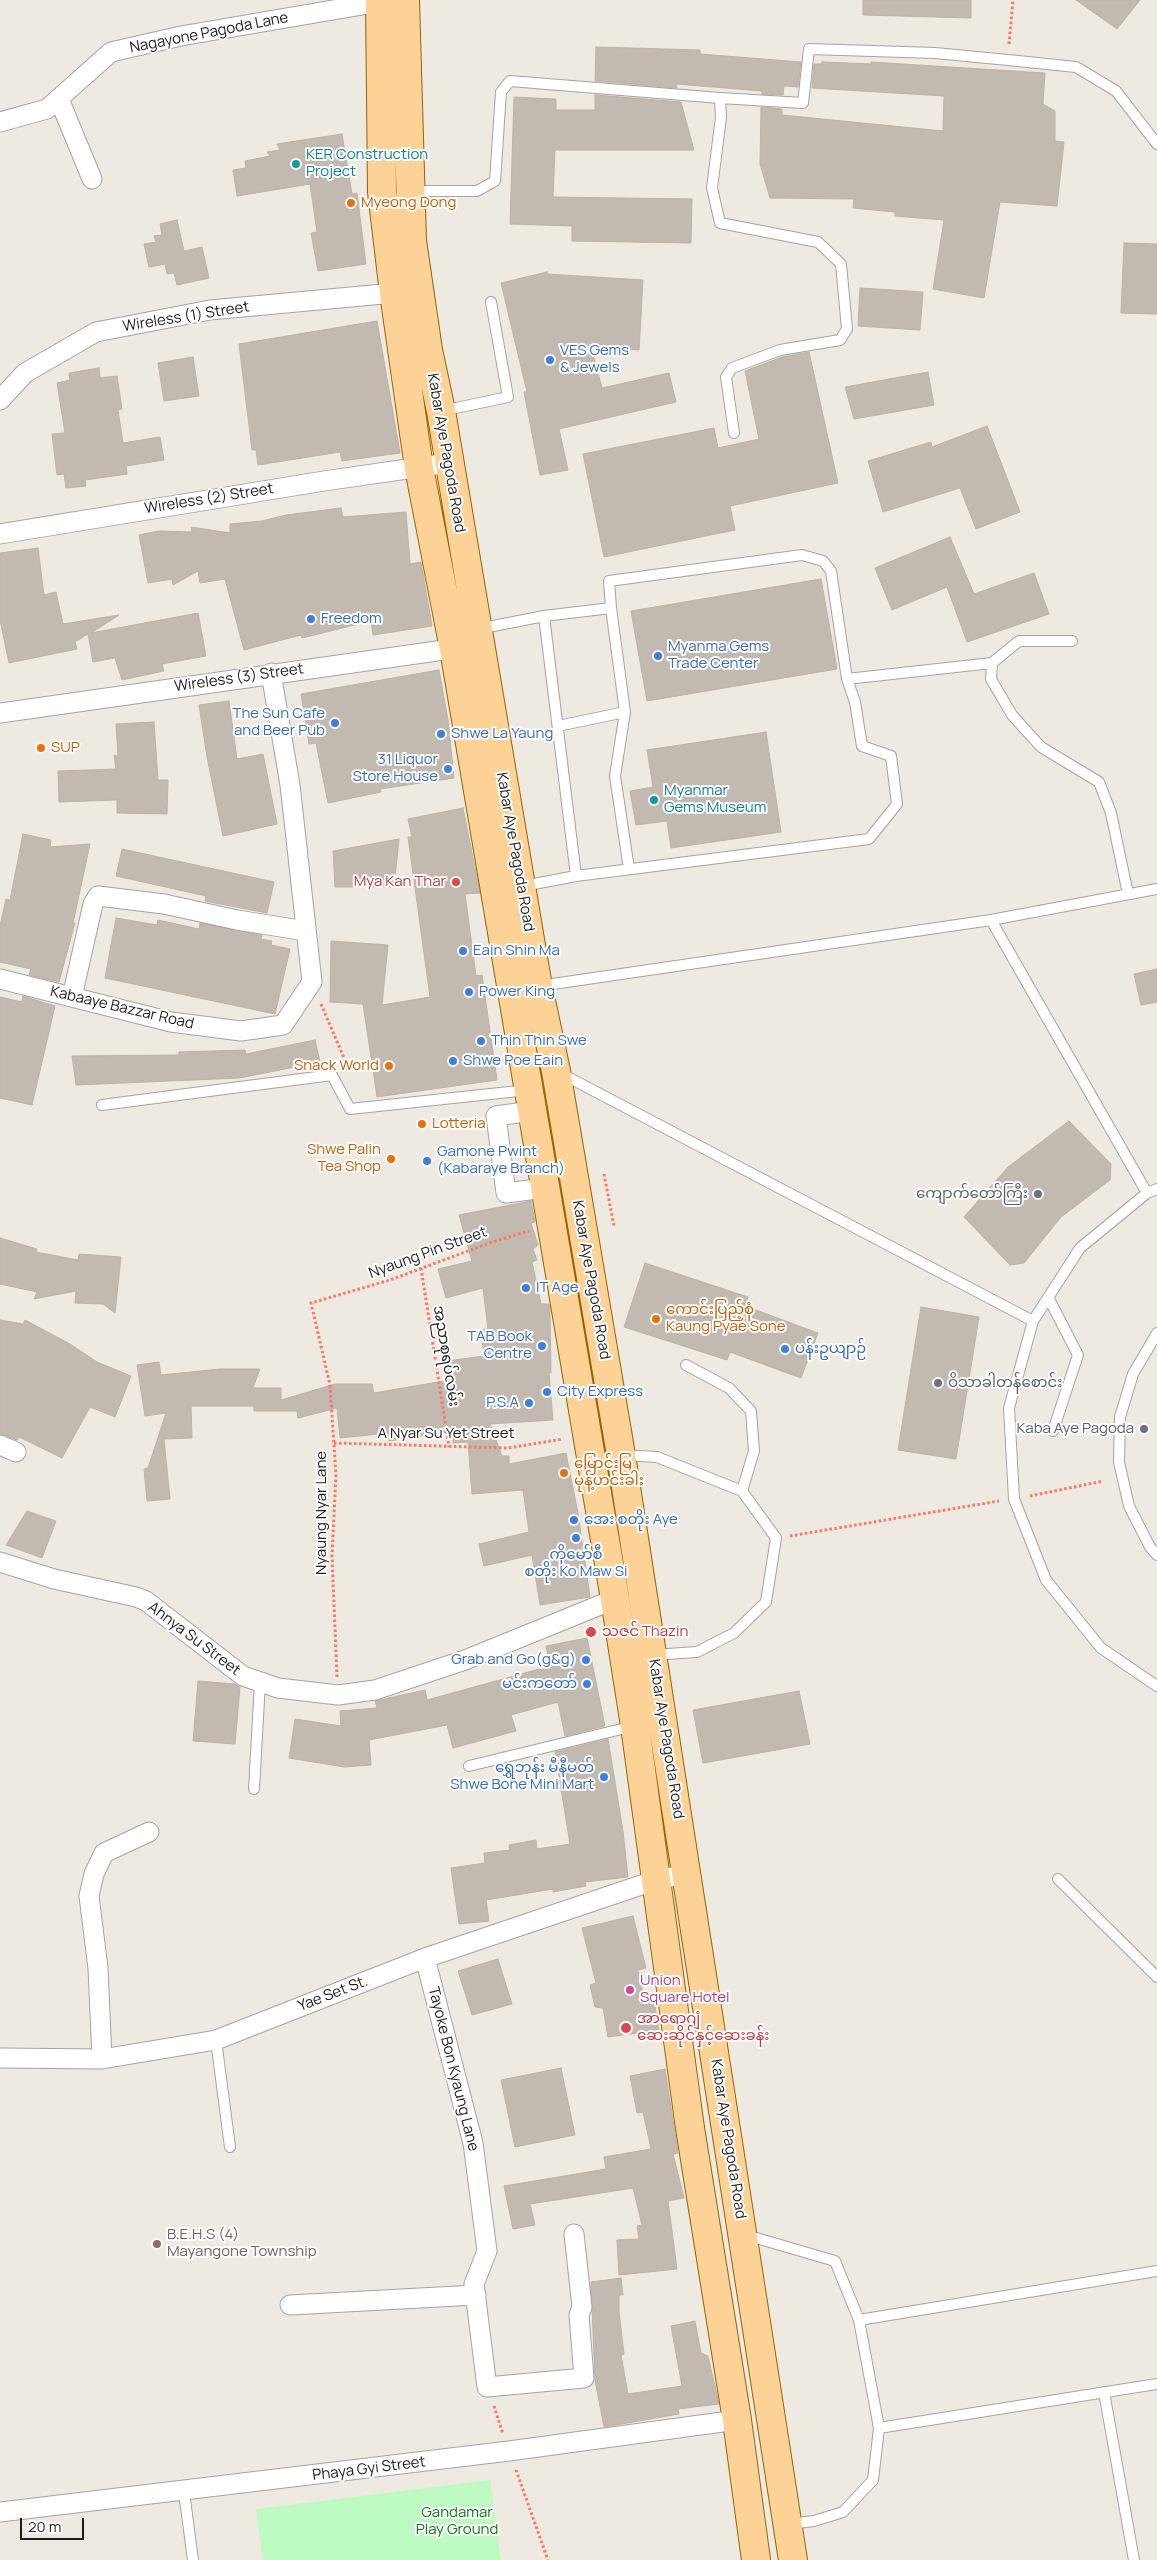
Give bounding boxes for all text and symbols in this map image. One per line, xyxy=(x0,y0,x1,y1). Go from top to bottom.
street label: Nagayone Pagoda Lane xyxy=(128,9,290,57)
place label: KER Construction Project xyxy=(306,146,428,181)
marker: KER Construction Project xyxy=(290,158,302,170)
place label: Myeong Dong xyxy=(361,194,456,212)
marker: Myeong Dong xyxy=(345,197,357,209)
street label: Wireless (1) Street xyxy=(121,298,251,336)
place label: VES Gems & Jewels xyxy=(560,342,629,377)
marker: VES Gems & Jewels xyxy=(544,354,556,366)
street label: Kabar Aye Pagoda Road xyxy=(423,372,469,534)
street label: Wireless (2) Street xyxy=(143,480,275,518)
place label: Freedom xyxy=(321,610,382,628)
marker: Freedom xyxy=(305,613,317,625)
place label: Myanma Gems Trade Center xyxy=(668,638,769,673)
marker: Myanma Gems Trade Center xyxy=(652,650,664,662)
street label: Wireless (3) Street xyxy=(173,660,305,696)
place label: The Sun Cafe and Beer Pub xyxy=(232,705,325,740)
marker: The Sun Cafe and Beer Pub xyxy=(329,717,341,729)
place label: Shwe La Yaung xyxy=(451,725,553,743)
marker: Shwe La Yaung xyxy=(435,728,447,740)
place label: SUP xyxy=(51,739,80,757)
marker: SUP xyxy=(35,742,47,754)
place label: 31 Liquor Store House xyxy=(352,751,438,786)
marker: 31 Liquor Store House xyxy=(442,763,454,775)
street label: Kabar Aye Pagoda Road xyxy=(492,771,538,933)
place label: Myanmar Gems Museum xyxy=(664,782,767,817)
marker: Myanmar Gems Museum xyxy=(648,794,660,806)
place label: Mya Kan Thar xyxy=(354,873,446,891)
marker: Mya Kan Thar xyxy=(450,876,462,888)
place label: Eain Shin Ma xyxy=(473,942,560,960)
marker: Eain Shin Ma xyxy=(457,945,469,957)
street label: Kabaaye Bazzar Road xyxy=(48,983,196,1033)
place label: Power King xyxy=(479,983,555,1001)
marker: Power King xyxy=(463,986,475,998)
place label: Thin Thin Swe xyxy=(491,1032,587,1050)
marker: Thin Thin Swe xyxy=(475,1035,487,1047)
place label: Shwe Poe Eain xyxy=(463,1052,563,1070)
marker: Shwe Poe Eain xyxy=(447,1055,459,1067)
place label: Snack World xyxy=(294,1057,379,1075)
marker: Snack World xyxy=(383,1060,395,1072)
place label: Lotteria xyxy=(432,1115,486,1133)
marker: Lotteria xyxy=(416,1118,428,1130)
place label: Shwe Palin Tea Shop xyxy=(307,1141,381,1176)
place label: Gamone Pwint (Kabaraye Branch) xyxy=(437,1143,565,1178)
marker: Shwe Palin Tea Shop xyxy=(385,1153,397,1165)
marker: Gamone Pwint (Kabaraye Branch) xyxy=(421,1155,433,1167)
place label: ကျောက်တော်ကြီး xyxy=(916,1185,1028,1203)
marker: ကျောက်တော်ကြီး xyxy=(1032,1188,1044,1200)
street label: Kabar Aye Pagoda Road xyxy=(568,1199,614,1361)
street label: Nyaung Pin Street xyxy=(366,1223,490,1283)
place label: IT Age xyxy=(536,1279,579,1297)
marker: IT Age xyxy=(520,1282,532,1294)
place label: ကောင်းပြည့်စုံ Kaung Pyae Sone xyxy=(666,1301,785,1336)
street label: အညာစုရပ်လမ်း xyxy=(429,1304,463,1408)
marker: ကောင်းပြည့်စုံ Kaung Pyae Sone xyxy=(650,1313,662,1325)
place label: TAB Book Centre xyxy=(467,1328,532,1363)
marker: TAB Book Centre xyxy=(536,1340,548,1352)
place label: ပန်းဥယျာဉ် xyxy=(795,1340,866,1358)
marker: ပန်းဥယျာဉ် xyxy=(779,1343,791,1355)
place label: ဝိသာခါတန်စောင်း xyxy=(948,1374,1063,1392)
marker: ဝိသာခါတန်စောင်း xyxy=(932,1377,944,1389)
place label: City Express xyxy=(557,1383,643,1401)
marker: City Express xyxy=(541,1386,553,1398)
place label: P.S.A xyxy=(486,1394,519,1412)
marker: P.S.A xyxy=(523,1397,535,1409)
place label: Kaba Aye Pagoda xyxy=(1016,1420,1134,1438)
marker: Kaba Aye Pagoda xyxy=(1138,1423,1150,1435)
street label: A Nyar Su Yet Street xyxy=(377,1425,515,1443)
street label: Nyaung Nyar Lane xyxy=(313,1451,331,1575)
place label: မြောင်းမြ မုန့်ဟင်းခါး xyxy=(574,1455,644,1490)
marker: မြောင်းမြ မုန့်ဟင်းခါး xyxy=(558,1467,570,1479)
place label: အေး စတိုး Aye xyxy=(584,1511,678,1529)
marker: အေး စတိုး Aye xyxy=(568,1514,580,1526)
marker: ကိုမော်စီ စတိုး Ko Maw Si xyxy=(570,1532,582,1544)
place label: ကိုမော်စီ စတိုး Ko Maw Si xyxy=(524,1546,628,1581)
street label: Ahnya Su Street xyxy=(144,1598,244,1680)
place label: သဇင် Thazin xyxy=(602,1623,688,1641)
marker: သဇင် Thazin xyxy=(584,1625,598,1639)
place label: Grab and Go(g&g) xyxy=(451,1651,576,1669)
marker: Grab and Go(g&g) xyxy=(580,1654,592,1666)
street label: Kabar Aye Pagoda Road xyxy=(644,1658,688,1820)
place label: မင်းကတော် xyxy=(502,1675,577,1693)
marker: မင်းကတော် xyxy=(581,1678,593,1690)
place label: ရွှေဘုန်း မီနီမတ် Shwe Bone Mini Mart xyxy=(450,1759,594,1794)
marker: ရွှေဘုန်း မီနီမတ် Shwe Bone Mini Mart xyxy=(598,1771,610,1783)
street label: Yae Set St. xyxy=(296,1972,370,2016)
place label: Union Square Hotel xyxy=(640,1972,730,2007)
marker: Union Square Hotel xyxy=(624,1984,636,1996)
street label: Tayoke Bon Kyaung Lane xyxy=(424,1985,482,2153)
place label: အာရောဂျံ ဆေးဆိုင်နှင့်ဆေးခန်း xyxy=(637,2010,769,2045)
marker: အာရောဂျံ ဆေးဆိုင်နှင့်ဆေးခန်း xyxy=(619,2021,633,2035)
street label: Kabar Aye Pagoda Road xyxy=(706,2058,750,2220)
place label: B.E.H.S (4) Mayangone Township xyxy=(167,2226,317,2261)
marker: B.E.H.S (4) Mayangone Township xyxy=(151,2238,163,2250)
street label: Phaya Gyi Street xyxy=(311,2453,427,2485)
park label: Gandamar Play Ground xyxy=(416,2504,498,2539)
scale bar xyxy=(22,2508,86,2540)
text: 20 m xyxy=(28,2516,61,2537)

